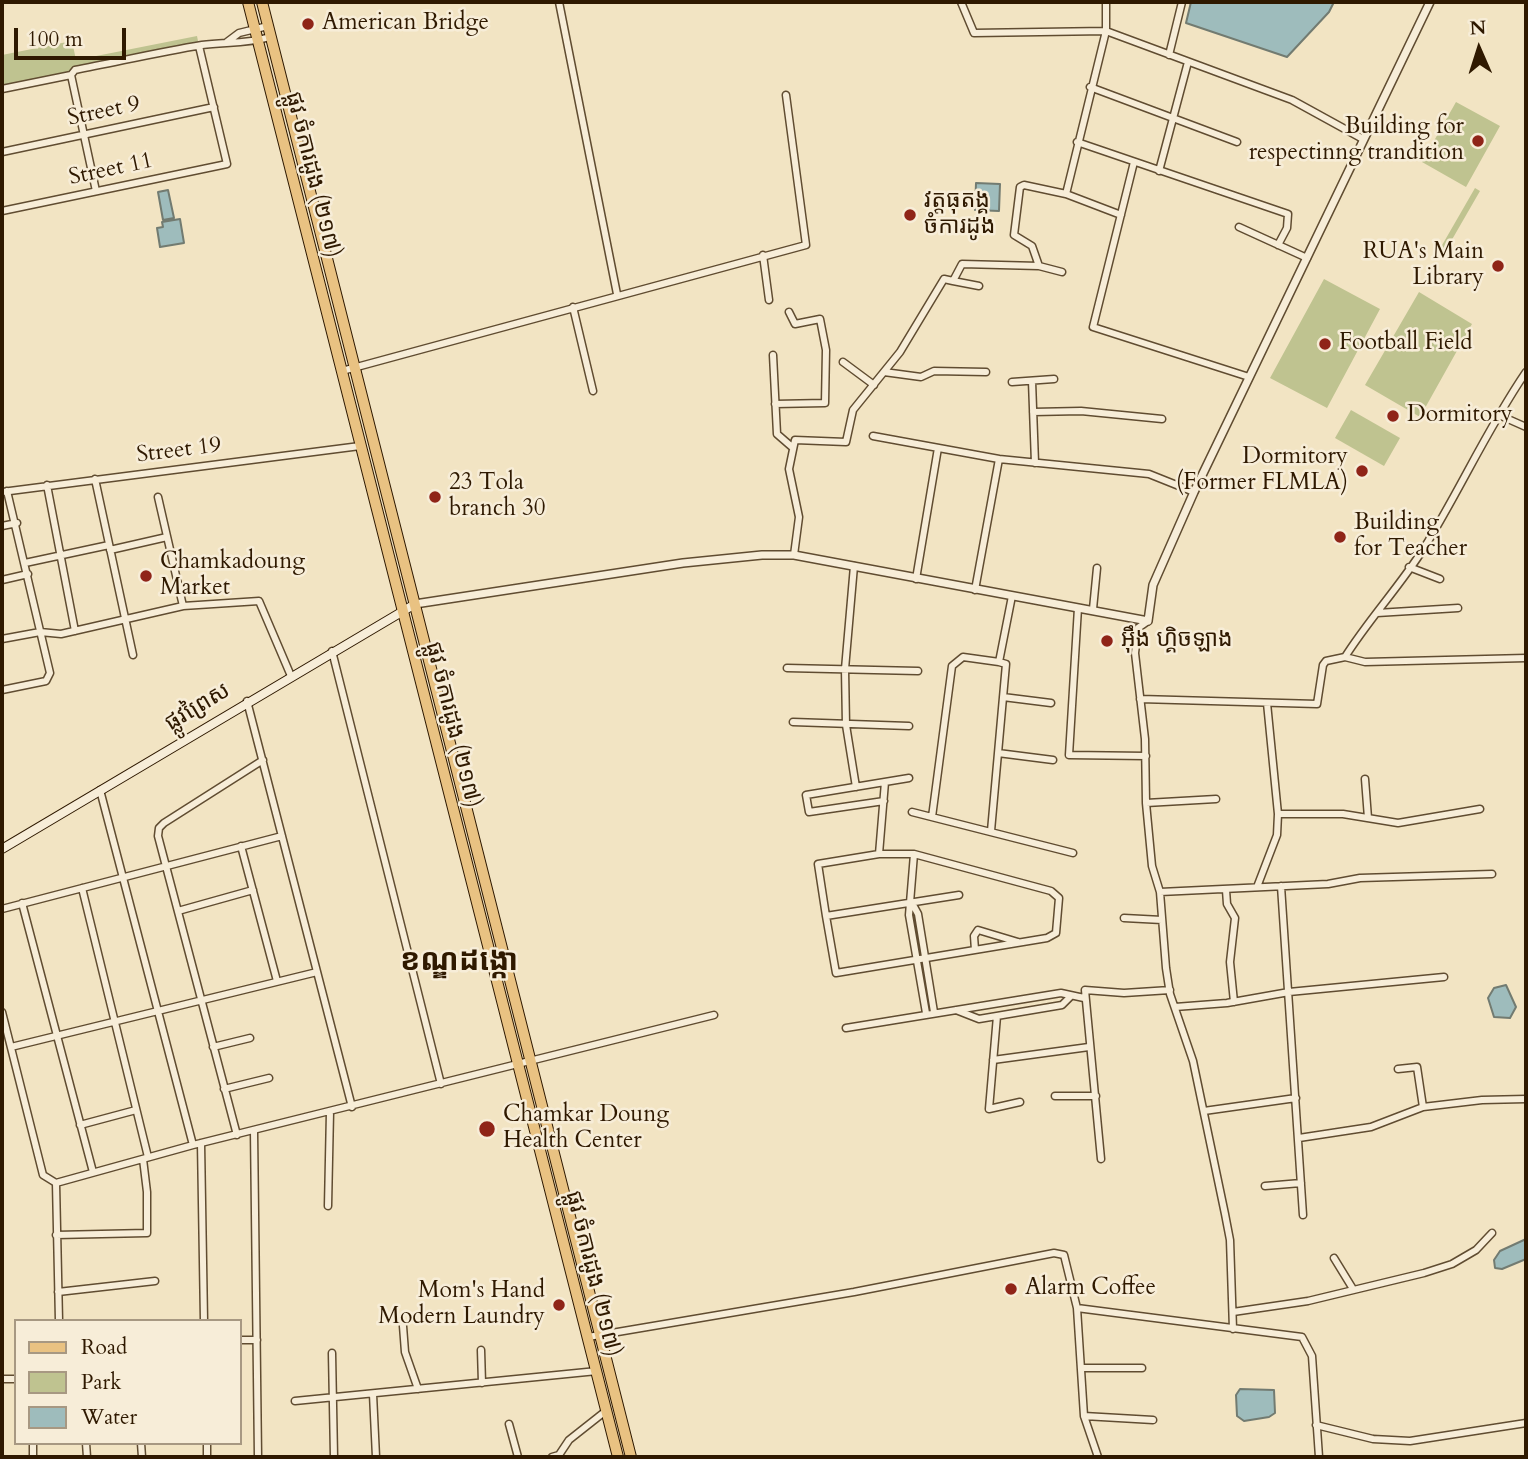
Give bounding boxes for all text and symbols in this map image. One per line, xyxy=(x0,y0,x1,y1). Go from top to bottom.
place label: American Bridge xyxy=(322,10,489,38)
scale bar xyxy=(18,14,130,58)
north arrow xyxy=(1444,14,1514,84)
text: N xyxy=(1469,15,1487,41)
marker: American Bridge xyxy=(300,16,316,32)
text: 100 m xyxy=(27,25,83,54)
street label: ផ្លូវ ចំការដូង (២១៧) xyxy=(278,89,346,261)
street label: Street 9 xyxy=(65,91,143,133)
place label: Building for respectinng trandition xyxy=(1249,114,1464,168)
marker: Building for respectinng trandition xyxy=(1470,133,1486,149)
street label: Street 11 xyxy=(67,148,155,192)
place label: វត្តធុតង្គ ចំការដូង xyxy=(924,188,995,242)
marker: វត្តធុតង្គ ចំការដូង xyxy=(902,207,918,223)
place label: RUA's Main Library xyxy=(1363,239,1484,293)
marker: RUA's Main Library xyxy=(1490,258,1506,274)
place label: Football Field xyxy=(1339,330,1473,358)
marker: Football Field xyxy=(1317,336,1333,352)
place label: Dormitory xyxy=(1407,402,1513,430)
marker: Dormitory xyxy=(1385,408,1401,424)
street label: Street 19 xyxy=(135,432,223,470)
place label: Dormitory (Former FLMLA) xyxy=(1176,444,1348,498)
marker: Dormitory (Former FLMLA) xyxy=(1354,463,1370,479)
place label: 23 Tola branch 30 xyxy=(449,470,546,524)
marker: 23 Tola branch 30 xyxy=(427,489,443,505)
place label: Building for Teacher xyxy=(1354,510,1467,564)
marker: Building for Teacher xyxy=(1332,529,1348,545)
place label: Chamkadoung Market xyxy=(160,549,305,603)
marker: Chamkadoung Market xyxy=(138,568,154,584)
place label: អ៊ឹង ហ្គិចឡាង xyxy=(1121,627,1233,655)
marker: អ៊ឹង ហ្គិចឡាង xyxy=(1099,633,1115,649)
street label: ផ្លូវ ចំការដូង (២១៧) xyxy=(418,639,486,811)
street label: ផ្លូវព្រៃស xyxy=(160,678,236,738)
district label: ខណ្ឌដង្កោ xyxy=(400,945,518,981)
place label: Chamkar Doung Health Center xyxy=(503,1102,669,1156)
marker: Chamkar Doung Health Center xyxy=(477,1119,497,1139)
street label: ផ្លូវ ចំការដូង (២១៧) xyxy=(558,1188,626,1360)
place label: Alarm Coffee xyxy=(1025,1275,1156,1303)
place label: Mom's Hand Modern Laundry xyxy=(378,1278,545,1332)
marker: Alarm Coffee xyxy=(1003,1281,1019,1297)
marker: Mom's Hand Modern Laundry xyxy=(551,1297,567,1313)
legend xyxy=(14,1319,242,1445)
text: Road xyxy=(81,1333,127,1362)
text: Park xyxy=(81,1368,121,1397)
text: Water xyxy=(81,1403,137,1432)

